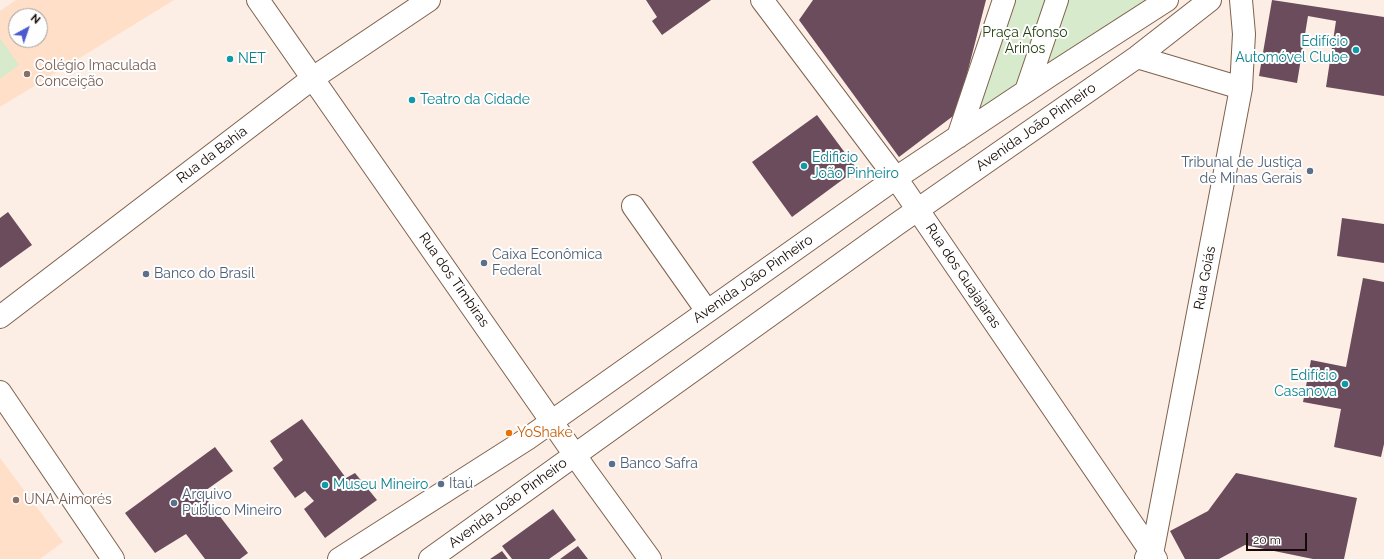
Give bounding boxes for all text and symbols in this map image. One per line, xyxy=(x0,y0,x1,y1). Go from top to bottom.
north arrow xyxy=(8,8,48,48)
text: N xyxy=(28,12,43,27)
park label: Praça Afonso Arinos xyxy=(982,25,1068,58)
place label: Edifício Automóvel Clube xyxy=(1235,34,1348,66)
marker: Edifício Automóvel Clube xyxy=(1351,45,1361,55)
place label: NET xyxy=(238,51,266,67)
marker: NET xyxy=(225,54,235,64)
place label: Colégio Imaculada Conceição xyxy=(35,58,156,90)
marker: Colégio Imaculada Conceição xyxy=(22,69,32,79)
street label: Avenida João Pinheiro xyxy=(973,79,1099,175)
place label: Teatro da Cidade xyxy=(420,92,530,108)
marker: Teatro da Cidade xyxy=(407,95,417,105)
street label: Rua da Bahia xyxy=(173,123,251,187)
place label: Edificio João Pinheiro xyxy=(812,150,899,182)
place label: Tribunal de Justiça de Minas Gerais xyxy=(1181,155,1302,188)
marker: Edificio João Pinheiro xyxy=(799,161,809,171)
marker: Tribunal de Justiça de Minas Gerais xyxy=(1305,166,1315,176)
street label: Rua dos Guajajaras xyxy=(922,220,1004,332)
street label: Rua dos Timbiras xyxy=(415,230,493,330)
street label: Avenida João Pinheiro xyxy=(690,231,816,327)
street label: Rua Goiás xyxy=(1191,245,1219,311)
place label: Caixa Econômica Federal xyxy=(492,247,602,280)
marker: Caixa Econômica Federal xyxy=(479,258,489,268)
place label: Banco do Brasil xyxy=(154,266,255,282)
marker: Banco do Brasil xyxy=(141,269,151,279)
place label: Edifício Casanova xyxy=(1274,368,1337,400)
marker: Edifício Casanova xyxy=(1340,379,1350,389)
place label: YoShake xyxy=(517,425,573,441)
marker: YoShake xyxy=(504,428,514,438)
street label: Avenida João Pinheiro xyxy=(445,454,571,552)
place label: Banco Safra xyxy=(620,456,698,472)
marker: Banco Safra xyxy=(607,459,617,469)
place label: Itaú xyxy=(449,476,473,492)
place label: Museu Mineiro xyxy=(333,477,428,493)
marker: Itaú xyxy=(436,479,446,489)
marker: Museu Mineiro xyxy=(320,480,330,490)
place label: Arquivo Público Mineiro xyxy=(182,487,282,520)
place label: UNA Aimorés xyxy=(24,492,112,508)
marker: UNA Aimorés xyxy=(11,495,21,505)
marker: Arquivo Público Mineiro xyxy=(169,498,179,508)
scale bar xyxy=(1248,525,1309,551)
text: 20 m xyxy=(1253,533,1281,547)

